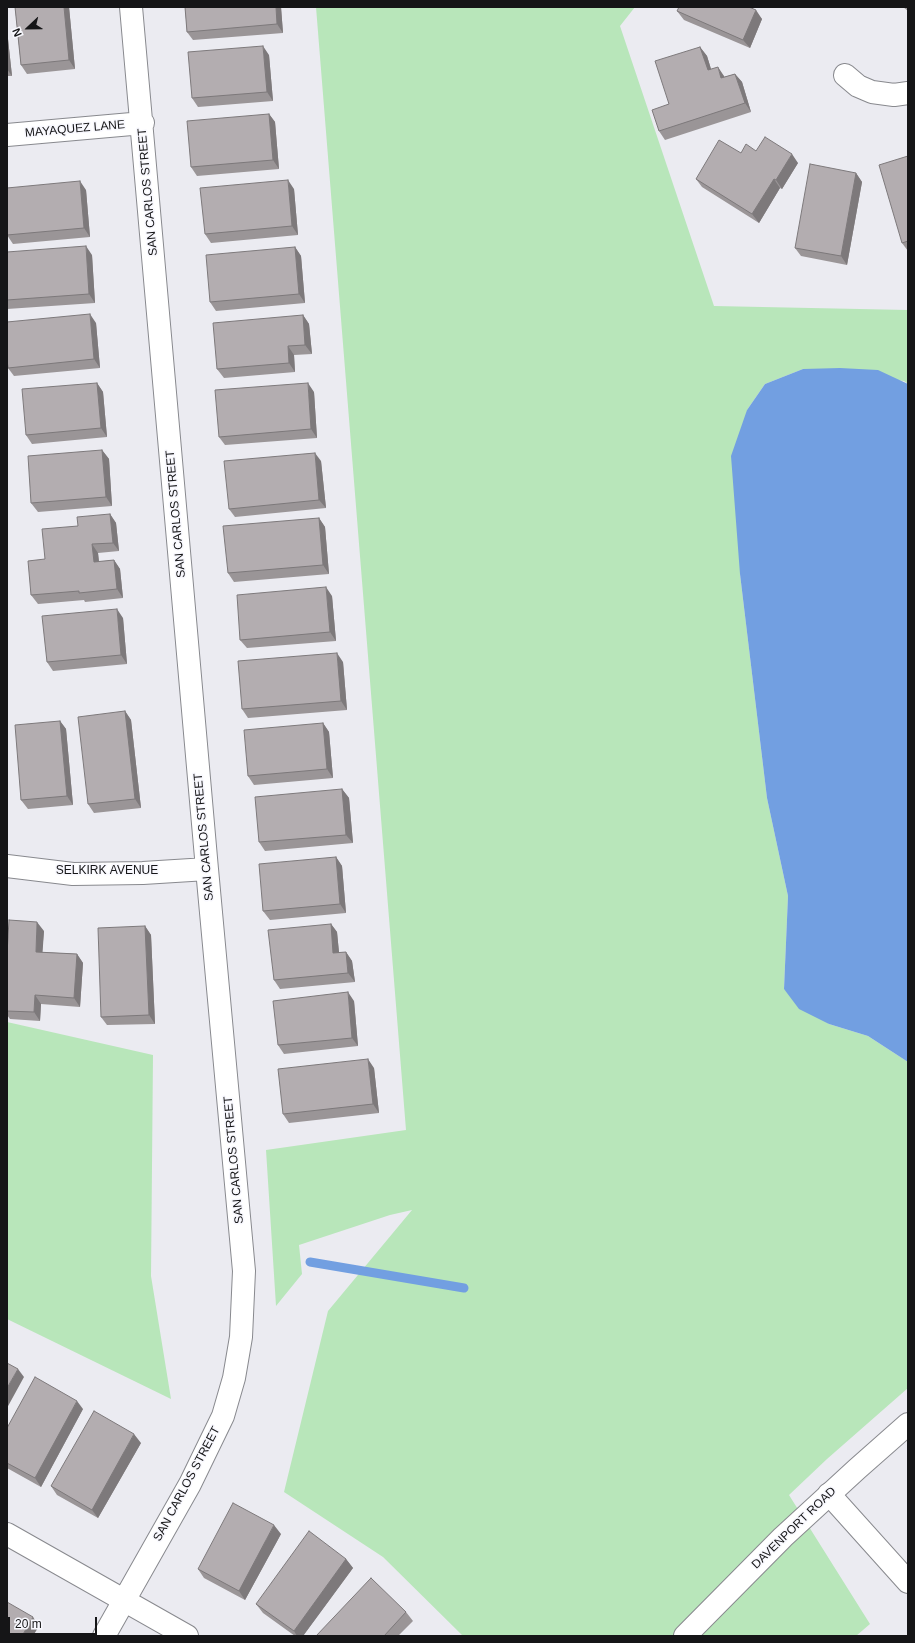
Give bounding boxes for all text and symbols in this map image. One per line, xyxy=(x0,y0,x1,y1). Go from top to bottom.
north arrow xyxy=(8,8,48,48)
text: N xyxy=(10,27,24,38)
street label: MAYAQUEZ LANE xyxy=(24,117,126,141)
street label: SAN CARLOS STREET xyxy=(135,128,161,256)
street label: SAN CARLOS STREET xyxy=(163,450,189,578)
street label: SAN CARLOS STREET xyxy=(191,773,217,901)
street label: SELKIRK AVENUE xyxy=(56,864,158,878)
street label: SAN CARLOS STREET xyxy=(221,1096,247,1224)
street label: SAN CARLOS STREET xyxy=(151,1424,223,1544)
street label: DAVENPORT ROAD xyxy=(749,1484,839,1572)
scale bar xyxy=(10,1609,99,1635)
text: 20 m xyxy=(15,1617,42,1631)

